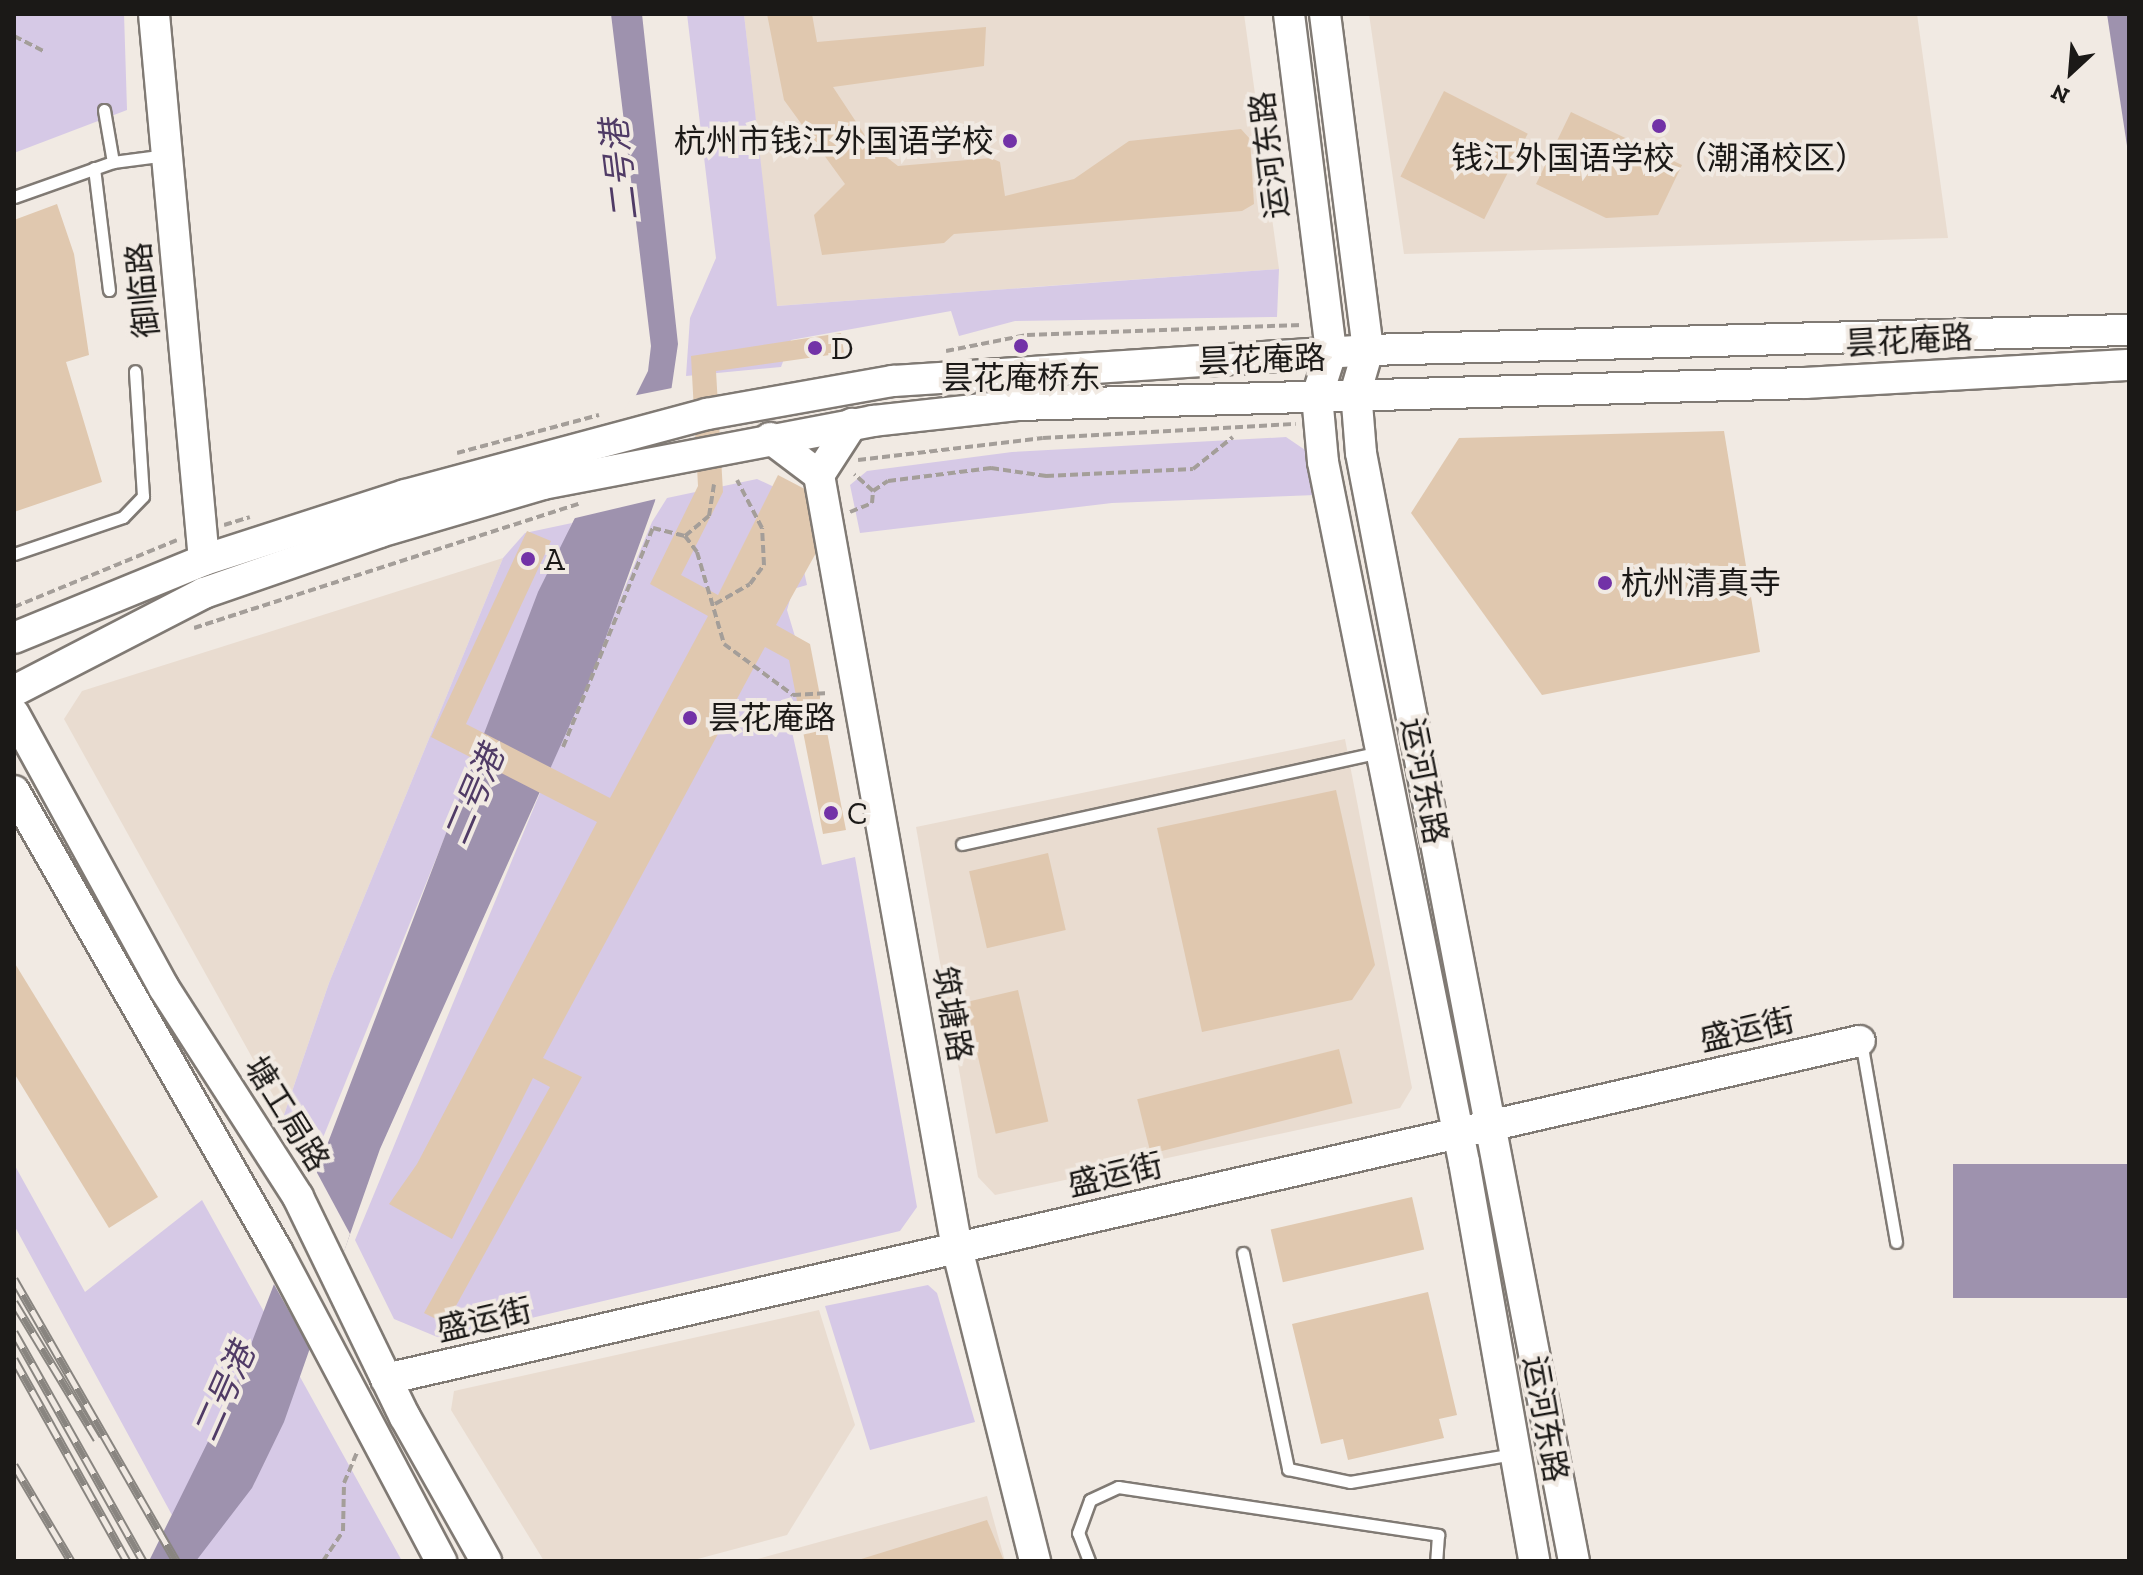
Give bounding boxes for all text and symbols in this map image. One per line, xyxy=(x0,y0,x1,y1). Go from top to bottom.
north arrow xyxy=(2031,32,2111,112)
text: N xyxy=(2047,78,2074,110)
street label: 运河东路 xyxy=(1243,89,1297,221)
water label: 二号港 xyxy=(594,117,646,223)
marker: 钱江外国语学校（潮涌校区） xyxy=(1650,117,1668,135)
place label: 杭州市钱江外国语学校 xyxy=(674,122,994,160)
marker: 杭州市钱江外国语学校 xyxy=(1001,132,1019,150)
place label: 钱江外国语学校（潮涌校区） xyxy=(1451,139,1867,177)
street label: 御临路 xyxy=(120,241,166,339)
street label: 昙花庵路 xyxy=(1844,318,1974,364)
place label: D xyxy=(831,329,854,367)
marker: 昙花庵桥东 xyxy=(1012,337,1030,355)
marker: D xyxy=(806,339,824,357)
street label: 昙花庵路 xyxy=(1197,339,1327,381)
place label: 昙花庵桥东 xyxy=(941,359,1101,397)
place label: A xyxy=(544,540,565,578)
marker: A xyxy=(519,550,537,568)
place label: 杭州清真寺 xyxy=(1621,564,1781,602)
marker: 杭州清真寺 xyxy=(1596,574,1614,592)
place label: 昙花庵路 xyxy=(708,699,836,737)
marker: 昙花庵路 xyxy=(679,707,701,729)
street label: 运河东路 xyxy=(1393,715,1455,847)
water label: 二号港 xyxy=(435,740,513,850)
place label: C xyxy=(847,794,868,832)
marker: C xyxy=(822,804,840,822)
street label: 筑塘路 xyxy=(925,963,979,1065)
street label: 盛运街 xyxy=(1696,1000,1798,1060)
street label: 塘工局路 xyxy=(237,1050,337,1178)
street label: 盛运街 xyxy=(1064,1145,1166,1205)
street label: 盛运街 xyxy=(433,1290,535,1350)
water label: 二号港 xyxy=(185,1337,263,1447)
street label: 运河东路 xyxy=(1515,1353,1575,1485)

